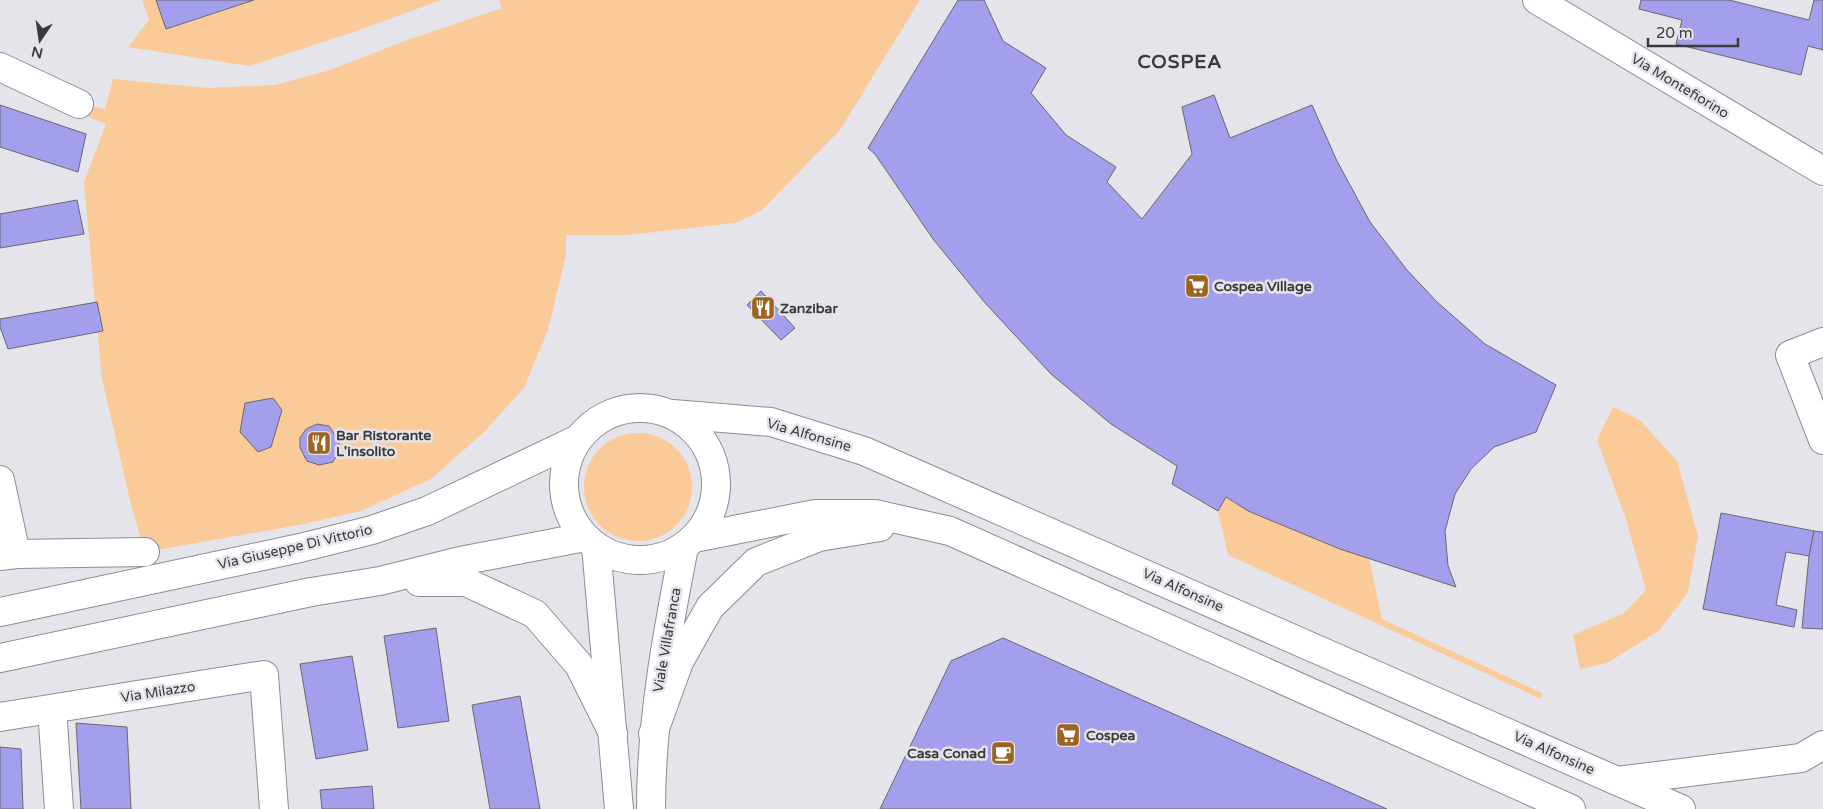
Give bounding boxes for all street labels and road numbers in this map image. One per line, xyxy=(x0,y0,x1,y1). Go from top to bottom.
street label: Via Montefiorino xyxy=(1628,50,1732,122)
street label: Via Alfonsine xyxy=(765,415,853,455)
street label: Via Giuseppe Di Vittorio xyxy=(216,521,374,573)
street label: Via Alfonsine xyxy=(1140,565,1226,615)
street label: Viale Villafranca xyxy=(649,586,685,694)
street label: Via Milazzo xyxy=(120,678,196,706)
street label: Via Alfonsine xyxy=(1511,728,1597,778)

